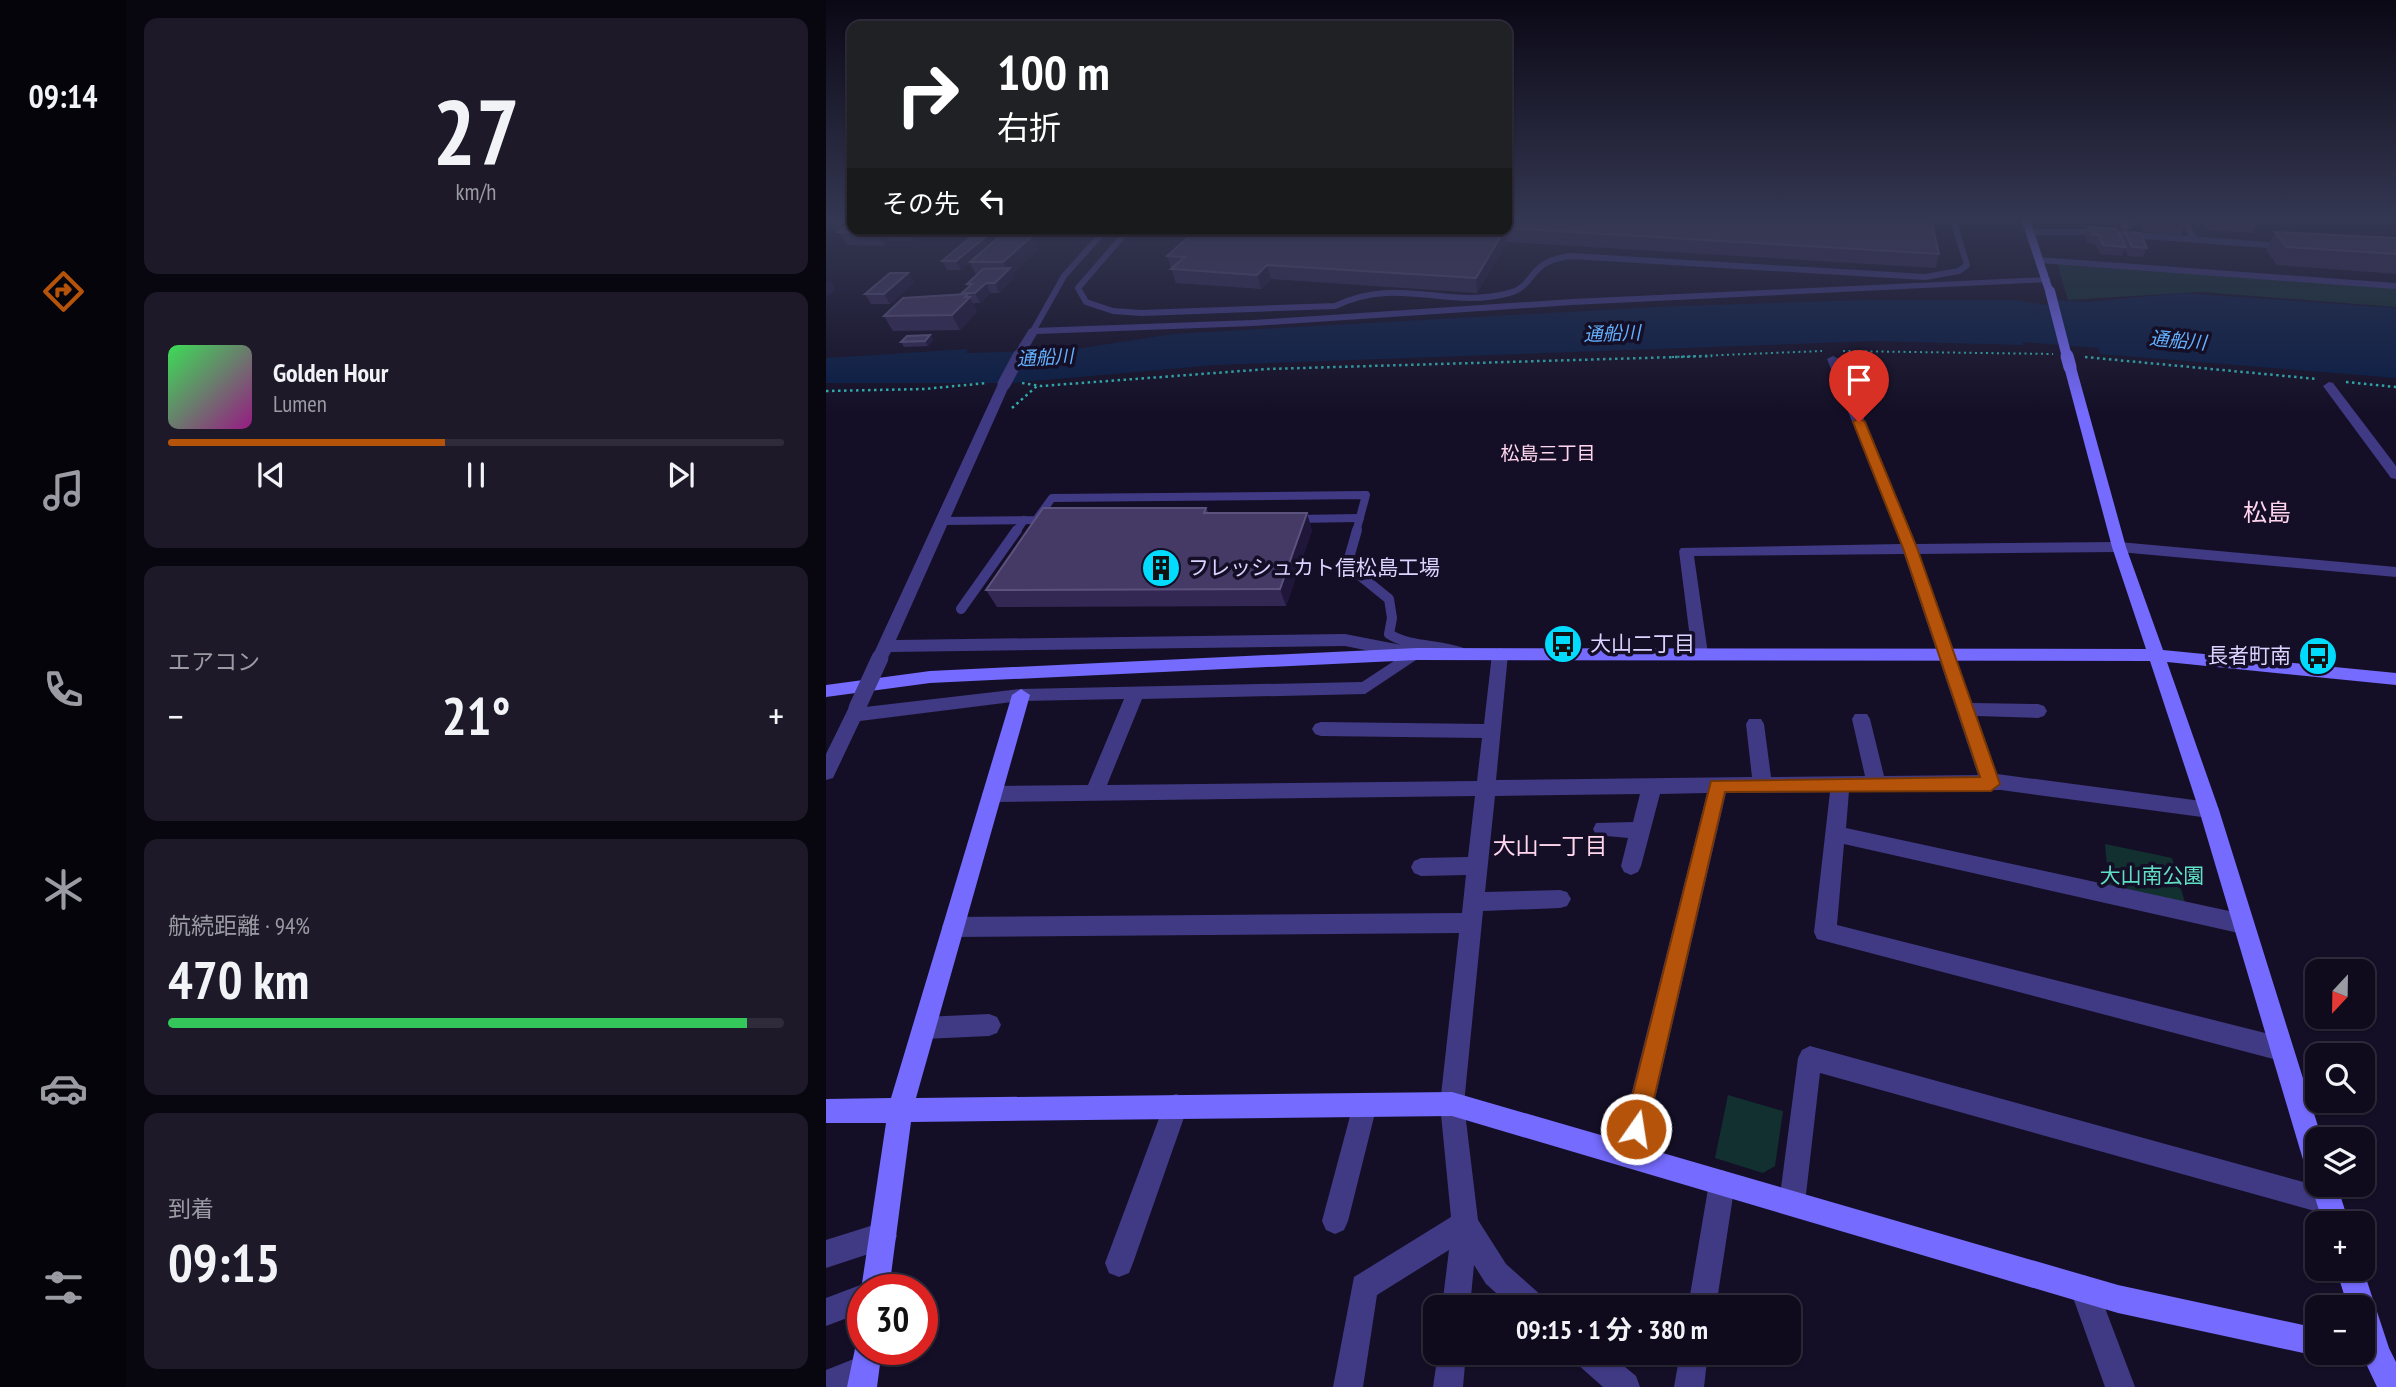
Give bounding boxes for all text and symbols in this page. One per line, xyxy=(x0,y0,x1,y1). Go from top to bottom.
text: 100 m xyxy=(997,40,1110,104)
icon: right xyxy=(882,49,973,140)
text: 27 xyxy=(433,72,520,190)
text: 09:14 xyxy=(28,75,98,117)
text: 右折 xyxy=(997,106,1061,148)
text: km/h xyxy=(456,177,496,206)
icon: left xyxy=(974,182,1012,220)
text: その先 xyxy=(882,187,960,220)
icon: directions xyxy=(39,267,88,316)
water label: 通船川 xyxy=(1583,320,1643,346)
water label: 通船川 xyxy=(2149,326,2209,355)
water label: 通船川 xyxy=(1016,343,1076,370)
pin xyxy=(1829,350,1889,422)
text: Golden Hour xyxy=(273,356,388,389)
icon: arrive xyxy=(1840,361,1878,399)
text: Lumen xyxy=(273,389,327,418)
district label: 松島三丁目 xyxy=(1500,441,1596,465)
icon: previous xyxy=(252,456,290,494)
icon: pause xyxy=(457,456,495,494)
icon: next xyxy=(662,456,700,494)
icon: music xyxy=(39,466,88,515)
district label: 松島 xyxy=(2243,497,2291,528)
building icon: フレッシュカト信松島工場 xyxy=(1140,547,1182,589)
place label: フレッシュカト信松島工場 xyxy=(1188,554,1440,581)
bus stop icon: 大山二丁目 xyxy=(1542,623,1584,665)
place label: 大山二丁目 xyxy=(1590,630,1695,657)
bus stop icon: 長者町南 xyxy=(2297,635,2339,677)
place label: 長者町南 xyxy=(2207,642,2291,669)
text: エアコン xyxy=(168,647,260,676)
icon: phone xyxy=(39,665,88,714)
text: 21° xyxy=(442,682,510,749)
text: − xyxy=(168,691,184,740)
text: + xyxy=(768,691,784,740)
district label: 大山一丁目 xyxy=(1493,831,1608,860)
park label: 大山南公園 xyxy=(2100,862,2205,889)
icon: climate xyxy=(39,865,88,914)
text: 航続距離 · 94% xyxy=(168,911,310,940)
text: 470 km xyxy=(168,946,309,1013)
north arrow xyxy=(2305,959,2375,1029)
map controls xyxy=(2305,959,2375,1365)
button: search xyxy=(2305,1043,2375,1113)
icon: car xyxy=(39,1064,88,1113)
position arrow xyxy=(1599,1092,1673,1166)
button: layers xyxy=(2305,1127,2375,1197)
text: 到着 xyxy=(168,1194,214,1223)
button: + xyxy=(2305,1211,2375,1281)
text: 09:15 xyxy=(168,1229,280,1296)
icon: filters xyxy=(39,1263,88,1312)
speed limit sign: 30 xyxy=(847,1274,938,1365)
button: − xyxy=(2305,1295,2375,1365)
text: 09:15 · 1 分 · 380 m xyxy=(1516,1313,1708,1346)

